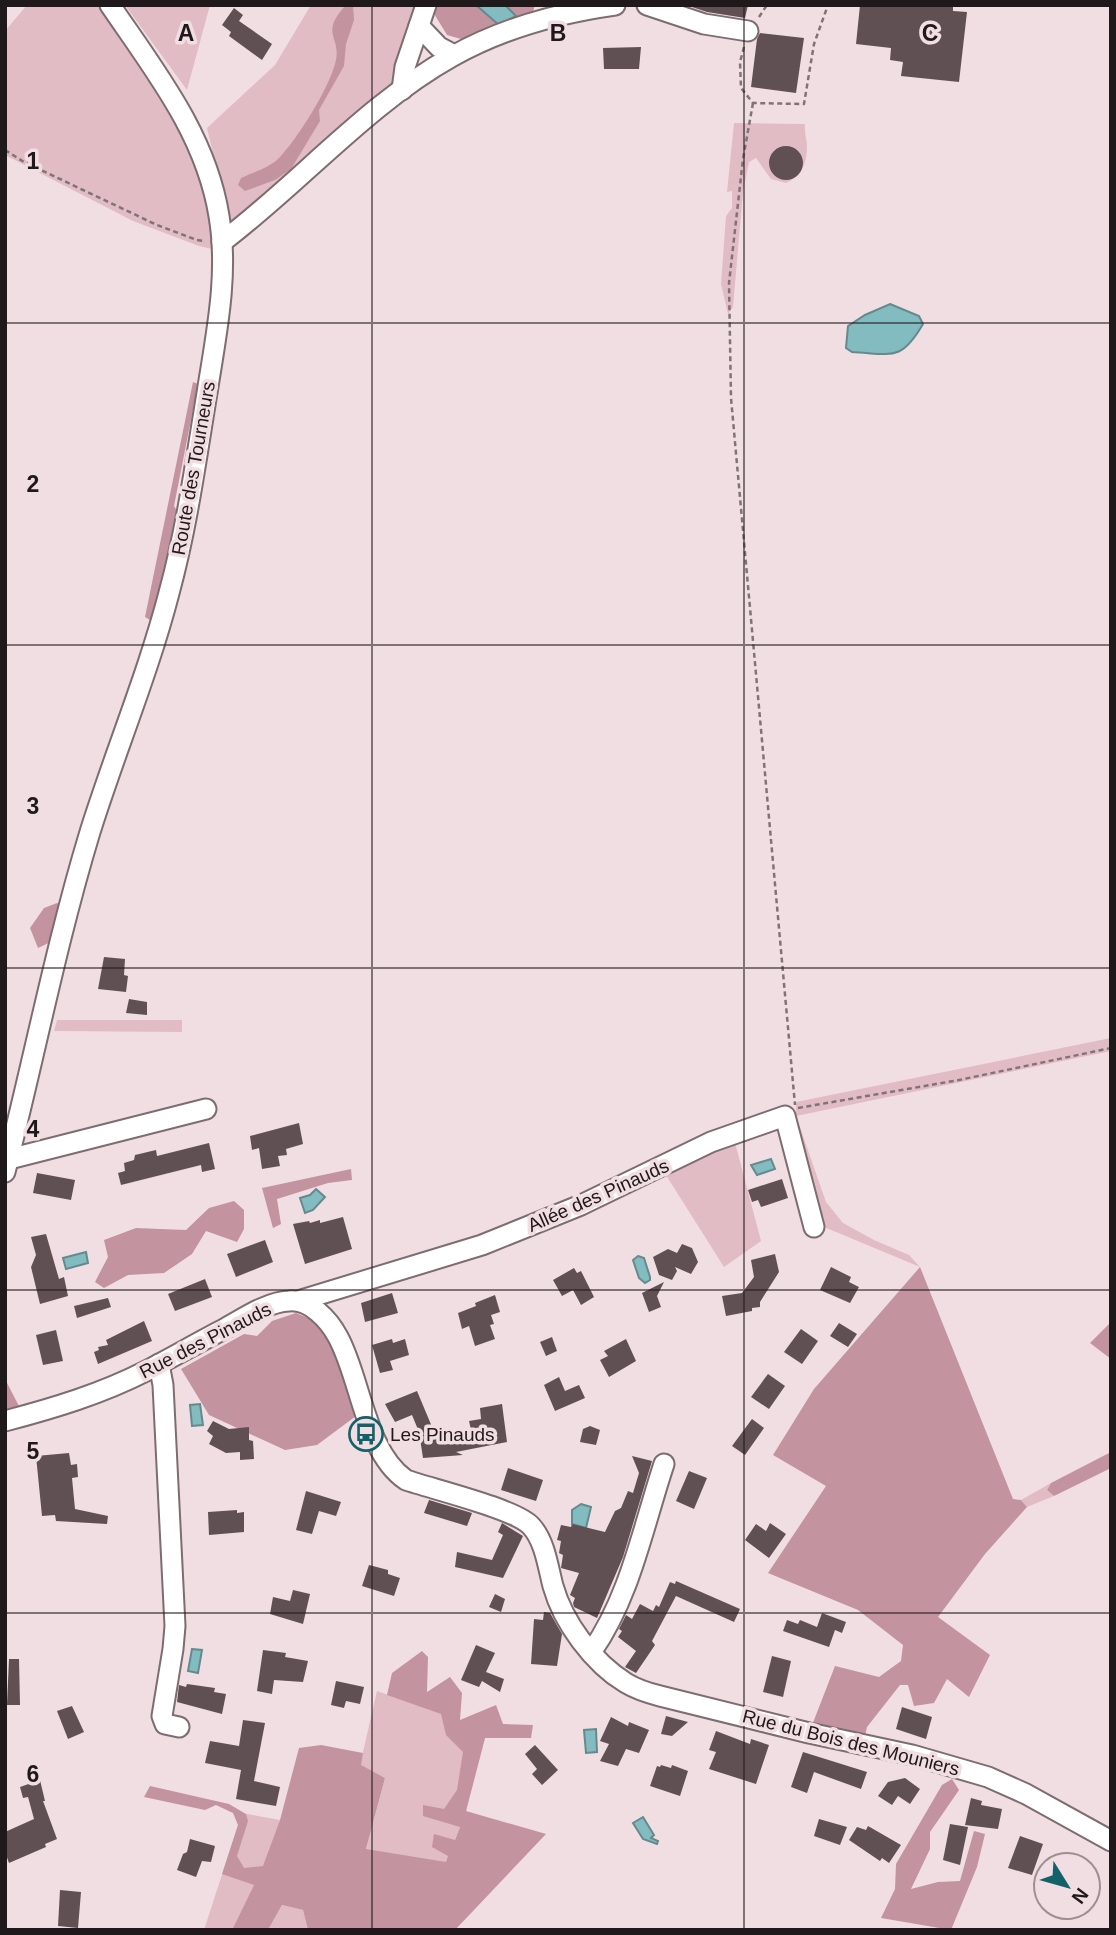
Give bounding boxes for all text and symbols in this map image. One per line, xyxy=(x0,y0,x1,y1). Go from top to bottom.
text: A xyxy=(178,20,194,46)
text: B xyxy=(550,20,566,46)
text: C xyxy=(922,20,938,46)
text: 1 xyxy=(27,148,40,174)
street label: Route des Tourneurs xyxy=(168,380,219,557)
text: 2 xyxy=(27,471,39,497)
text: 3 xyxy=(27,793,39,819)
text: 4 xyxy=(27,1116,40,1142)
street label: Allée des Pinauds xyxy=(524,1155,672,1236)
street label: Rue des Pinauds xyxy=(136,1298,274,1383)
bus stop icon: Les Pinauds xyxy=(347,1415,385,1453)
place label: Les Pinauds xyxy=(390,1424,495,1445)
text: 5 xyxy=(27,1438,40,1464)
street label: Rue du Bois des Mouniers xyxy=(740,1705,962,1780)
text: 6 xyxy=(27,1761,39,1787)
north arrow xyxy=(1032,1851,1102,1921)
text: N xyxy=(1068,1884,1093,1908)

